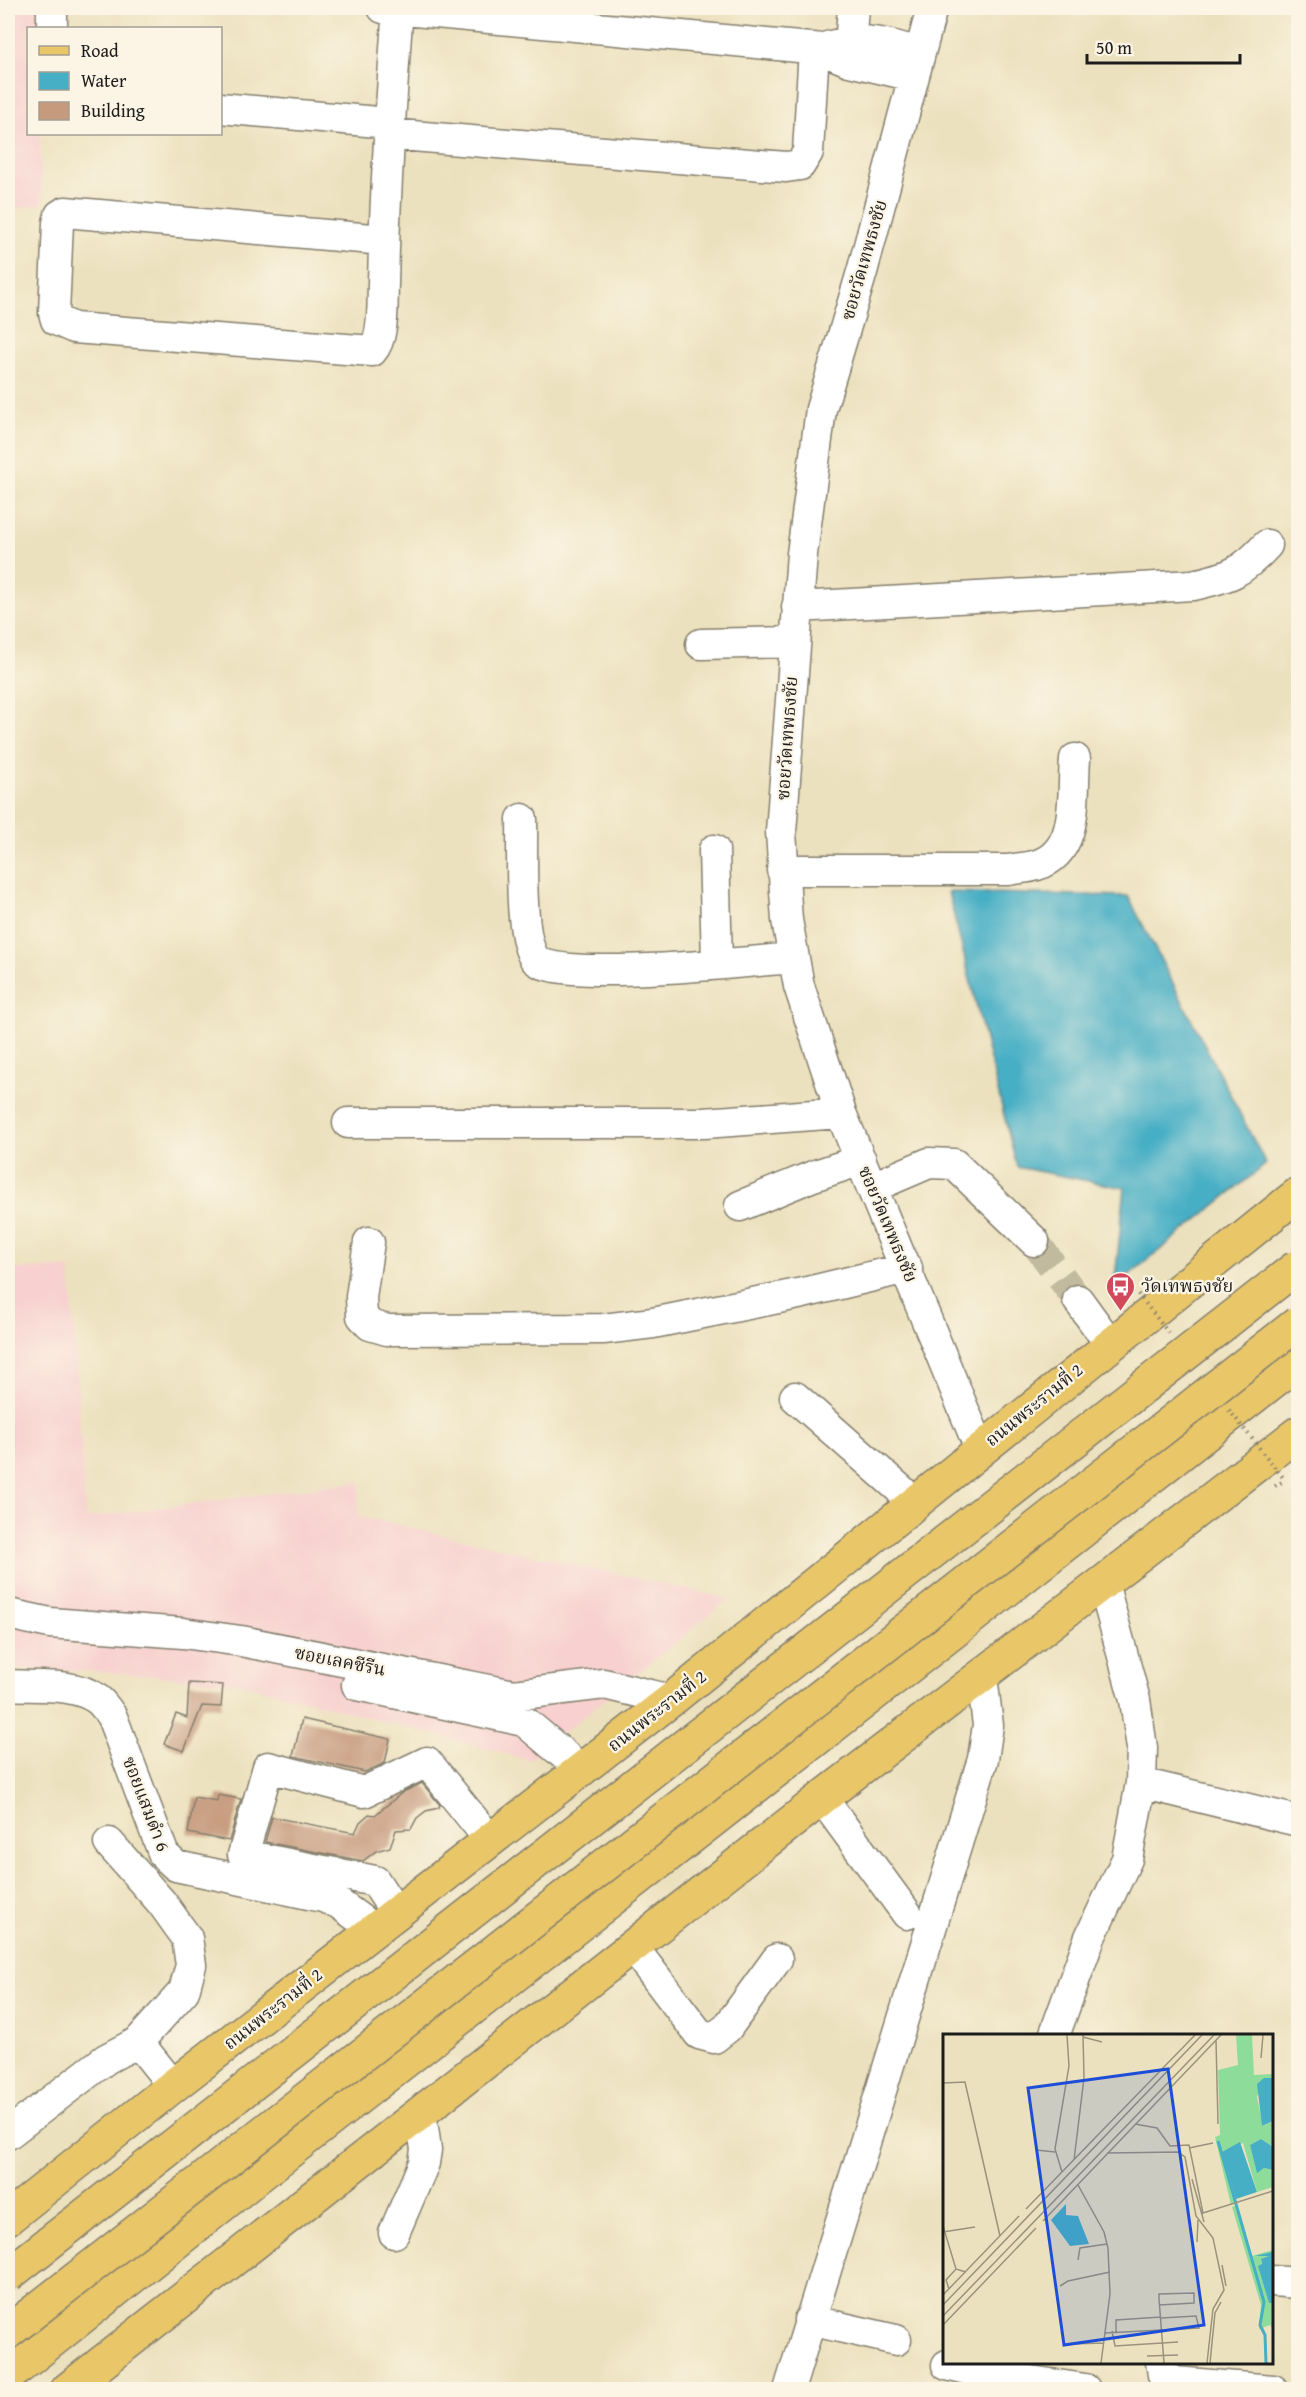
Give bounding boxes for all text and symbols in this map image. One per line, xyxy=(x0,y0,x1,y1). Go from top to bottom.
legend xyxy=(27,27,222,135)
scale bar xyxy=(1087,27,1240,65)
text: 50 m xyxy=(1096,34,1132,61)
text: Road xyxy=(81,37,119,64)
text: Water xyxy=(81,67,127,94)
text: Building xyxy=(81,97,145,124)
street label: ซอยวัดเทพธงชัย xyxy=(833,196,894,323)
street label: ซอยวัดเทพธงชัย xyxy=(769,675,804,801)
street label: ซอยวัดเทพธงชัย xyxy=(852,1161,925,1286)
bus stop icon: วัดเทพธงชัย xyxy=(1104,1270,1136,1312)
place label: วัดเทพธงชัย xyxy=(1141,1272,1233,1299)
street label: ถนนพระรามที่ 2 xyxy=(979,1357,1089,1453)
street label: ซอยเลคซีรีน xyxy=(292,1638,388,1683)
street label: ถนนพระรามที่ 2 xyxy=(601,1663,712,1758)
street label: ซอยแสมดำ 6 xyxy=(116,1752,177,1855)
street label: ถนนพระรามที่ 2 xyxy=(217,1961,328,2056)
inset map xyxy=(943,2034,1273,2364)

